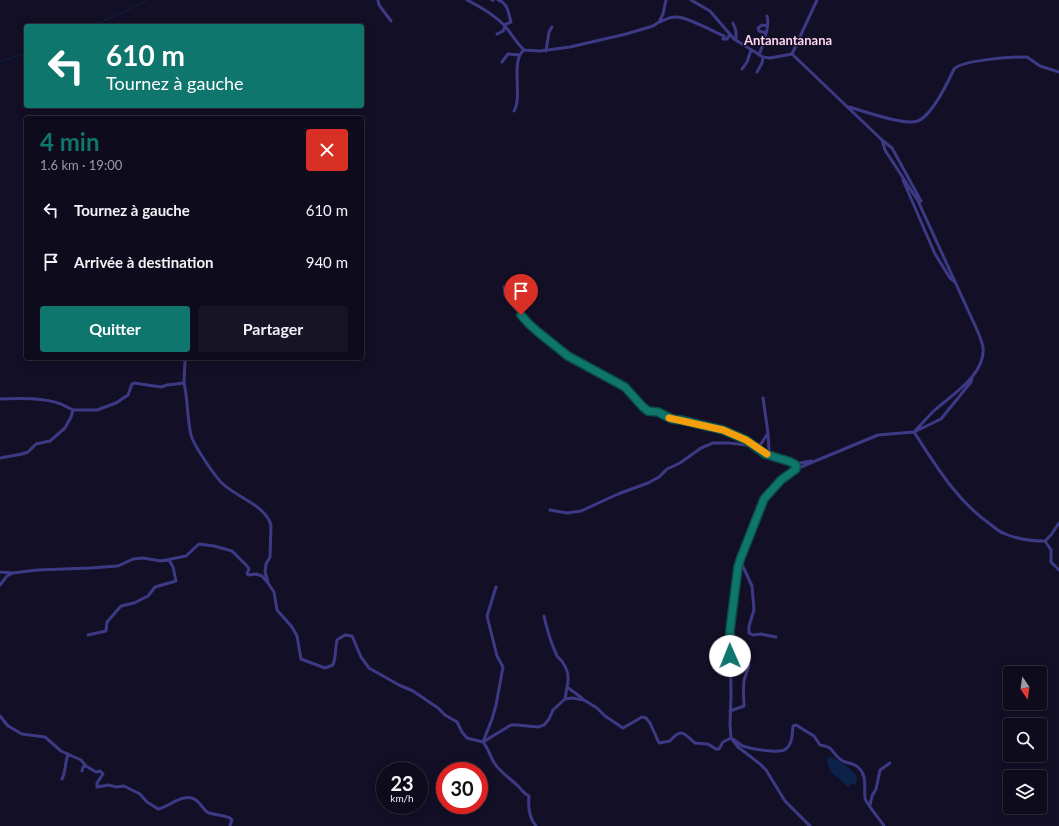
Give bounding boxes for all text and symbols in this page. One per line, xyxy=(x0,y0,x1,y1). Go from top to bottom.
district label: Antanantanana xyxy=(743,32,832,48)
text: 610 m xyxy=(106,38,185,72)
icon: left xyxy=(40,40,92,92)
text: Tournez à gauche xyxy=(106,72,244,94)
text: 4 min xyxy=(40,127,100,156)
button: close xyxy=(306,129,348,171)
text: 1.6 km · 19:00 xyxy=(40,157,122,173)
icon: left xyxy=(40,199,62,221)
text: Tournez à gauche xyxy=(74,201,190,219)
text: 610 m xyxy=(306,201,348,219)
icon: arrive xyxy=(40,251,62,273)
text: Arrivée à destination xyxy=(74,253,213,271)
text: 940 m xyxy=(306,253,348,271)
pin xyxy=(504,274,538,315)
icon: arrive xyxy=(510,280,532,302)
button: Quitter xyxy=(40,306,190,352)
button: Partager xyxy=(198,306,348,352)
position arrow xyxy=(709,635,751,677)
north arrow xyxy=(1003,666,1047,710)
map controls xyxy=(1003,666,1047,814)
button: search xyxy=(1003,718,1047,762)
speed limit sign: 30 xyxy=(436,762,488,814)
button: layers xyxy=(1003,770,1047,814)
text: 23 xyxy=(390,771,414,795)
text: km/h xyxy=(390,792,414,804)

